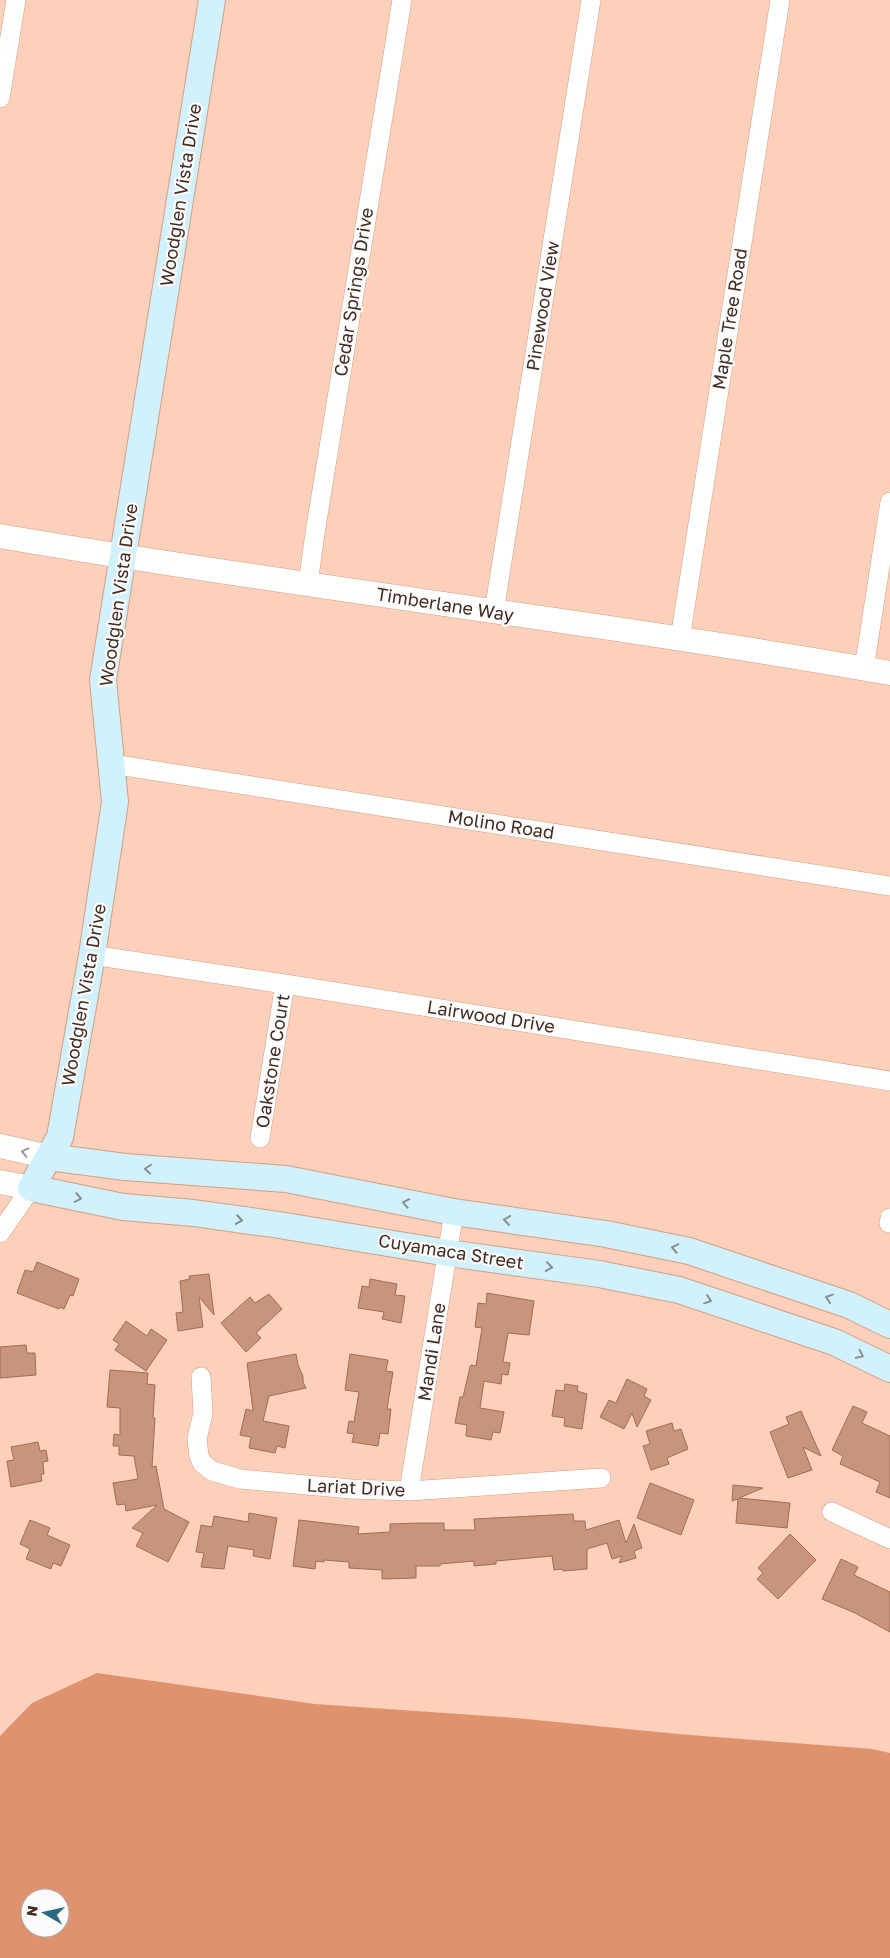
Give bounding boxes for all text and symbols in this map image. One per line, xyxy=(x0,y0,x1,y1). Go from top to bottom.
street label: Woodglen Vista Drive xyxy=(155,102,205,288)
street label: Cedar Springs Drive xyxy=(329,206,377,378)
street label: Pinewood View xyxy=(521,239,563,372)
street label: Maple Tree Road xyxy=(707,246,751,391)
street label: Woodglen Vista Drive xyxy=(94,502,142,688)
street label: Timberlane Way xyxy=(375,582,515,626)
street label: Molino Road xyxy=(446,805,556,843)
street label: Woodglen Vista Drive xyxy=(56,902,110,1088)
street label: Oakstone Court xyxy=(251,992,293,1130)
street label: Lairwood Drive xyxy=(426,995,557,1037)
one-way arrow xyxy=(20,1147,29,1158)
one-way arrow xyxy=(144,1163,152,1174)
one-way arrow xyxy=(74,1192,83,1203)
one-way arrow xyxy=(402,1198,410,1208)
one-way arrow xyxy=(235,1214,244,1224)
one-way arrow xyxy=(503,1215,511,1226)
street label: Cuyamaca Street xyxy=(377,1229,525,1273)
one-way arrow xyxy=(670,1243,679,1254)
one-way arrow xyxy=(545,1261,553,1272)
one-way arrow xyxy=(703,1294,711,1304)
one-way arrow xyxy=(826,1294,834,1304)
street label: Mandi Lane xyxy=(412,1301,450,1403)
one-way arrow xyxy=(855,1349,864,1359)
street label: Lariat Drive xyxy=(306,1473,406,1501)
north arrow xyxy=(20,1888,70,1938)
text: N xyxy=(22,1904,41,1917)

